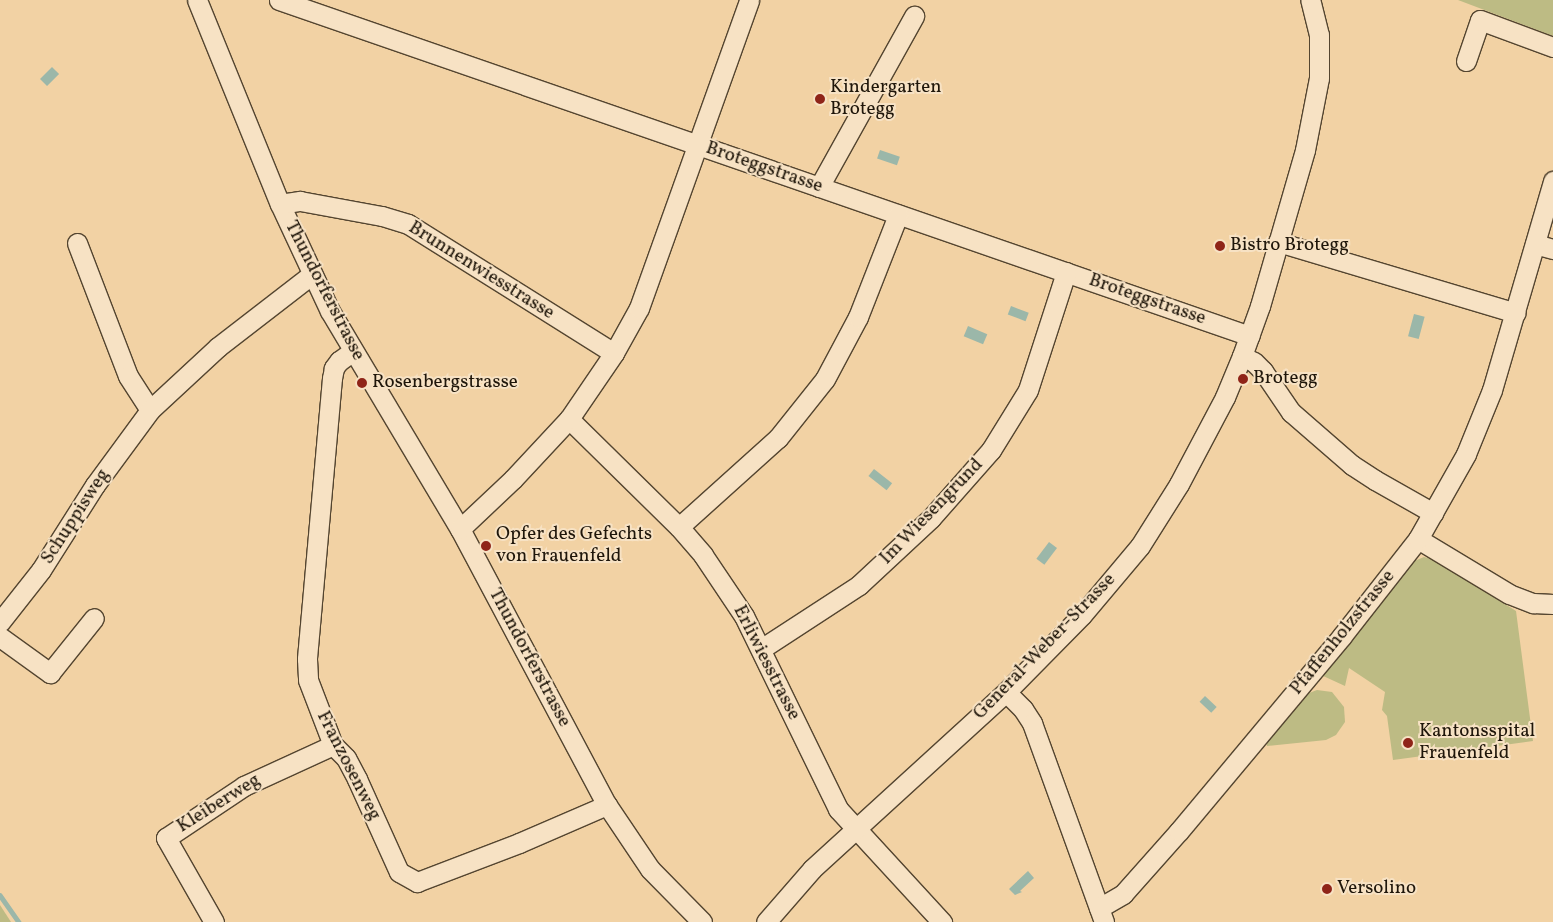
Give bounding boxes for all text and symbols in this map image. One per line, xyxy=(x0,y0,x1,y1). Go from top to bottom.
place label: Kindergarten Brotegg xyxy=(830,77,942,121)
marker: Kindergarten Brotegg xyxy=(814,93,826,105)
street label: Broteggstrasse xyxy=(702,137,826,199)
street label: Thundorferstrasse xyxy=(279,217,369,365)
street label: Brunnenwiesstrasse xyxy=(404,217,558,325)
place label: Bistro Brotegg xyxy=(1230,235,1349,257)
marker: Bistro Brotegg xyxy=(1214,240,1226,252)
street label: Broteggstrasse xyxy=(1085,269,1209,331)
place label: Brotegg xyxy=(1253,368,1318,390)
place label: Rosenbergstrasse xyxy=(372,372,518,394)
marker: Brotegg xyxy=(1237,373,1249,385)
marker: Rosenbergstrasse xyxy=(356,377,368,389)
street label: Im Wiesengrund xyxy=(875,454,989,570)
street label: Schuppisweg xyxy=(37,465,115,569)
place label: Opfer des Gefechts von Frauenfeld xyxy=(496,524,652,568)
marker: Opfer des Gefechts von Frauenfeld xyxy=(480,540,492,552)
street label: Pfaffenholzstrasse xyxy=(1286,566,1400,700)
street label: General-Weber-Strasse xyxy=(969,569,1121,725)
street label: Thundorferstrasse xyxy=(483,585,575,731)
street label: Erliwiesstrasse xyxy=(727,602,805,724)
street label: Franzosenweg xyxy=(311,708,385,824)
place label: Kantonsspital Frauenfeld xyxy=(1419,721,1535,765)
marker: Kantonsspital Frauenfeld xyxy=(1401,736,1415,750)
street label: Kleiberweg xyxy=(173,769,265,839)
place label: Versolino xyxy=(1337,878,1416,900)
marker: Versolino xyxy=(1321,883,1333,895)

